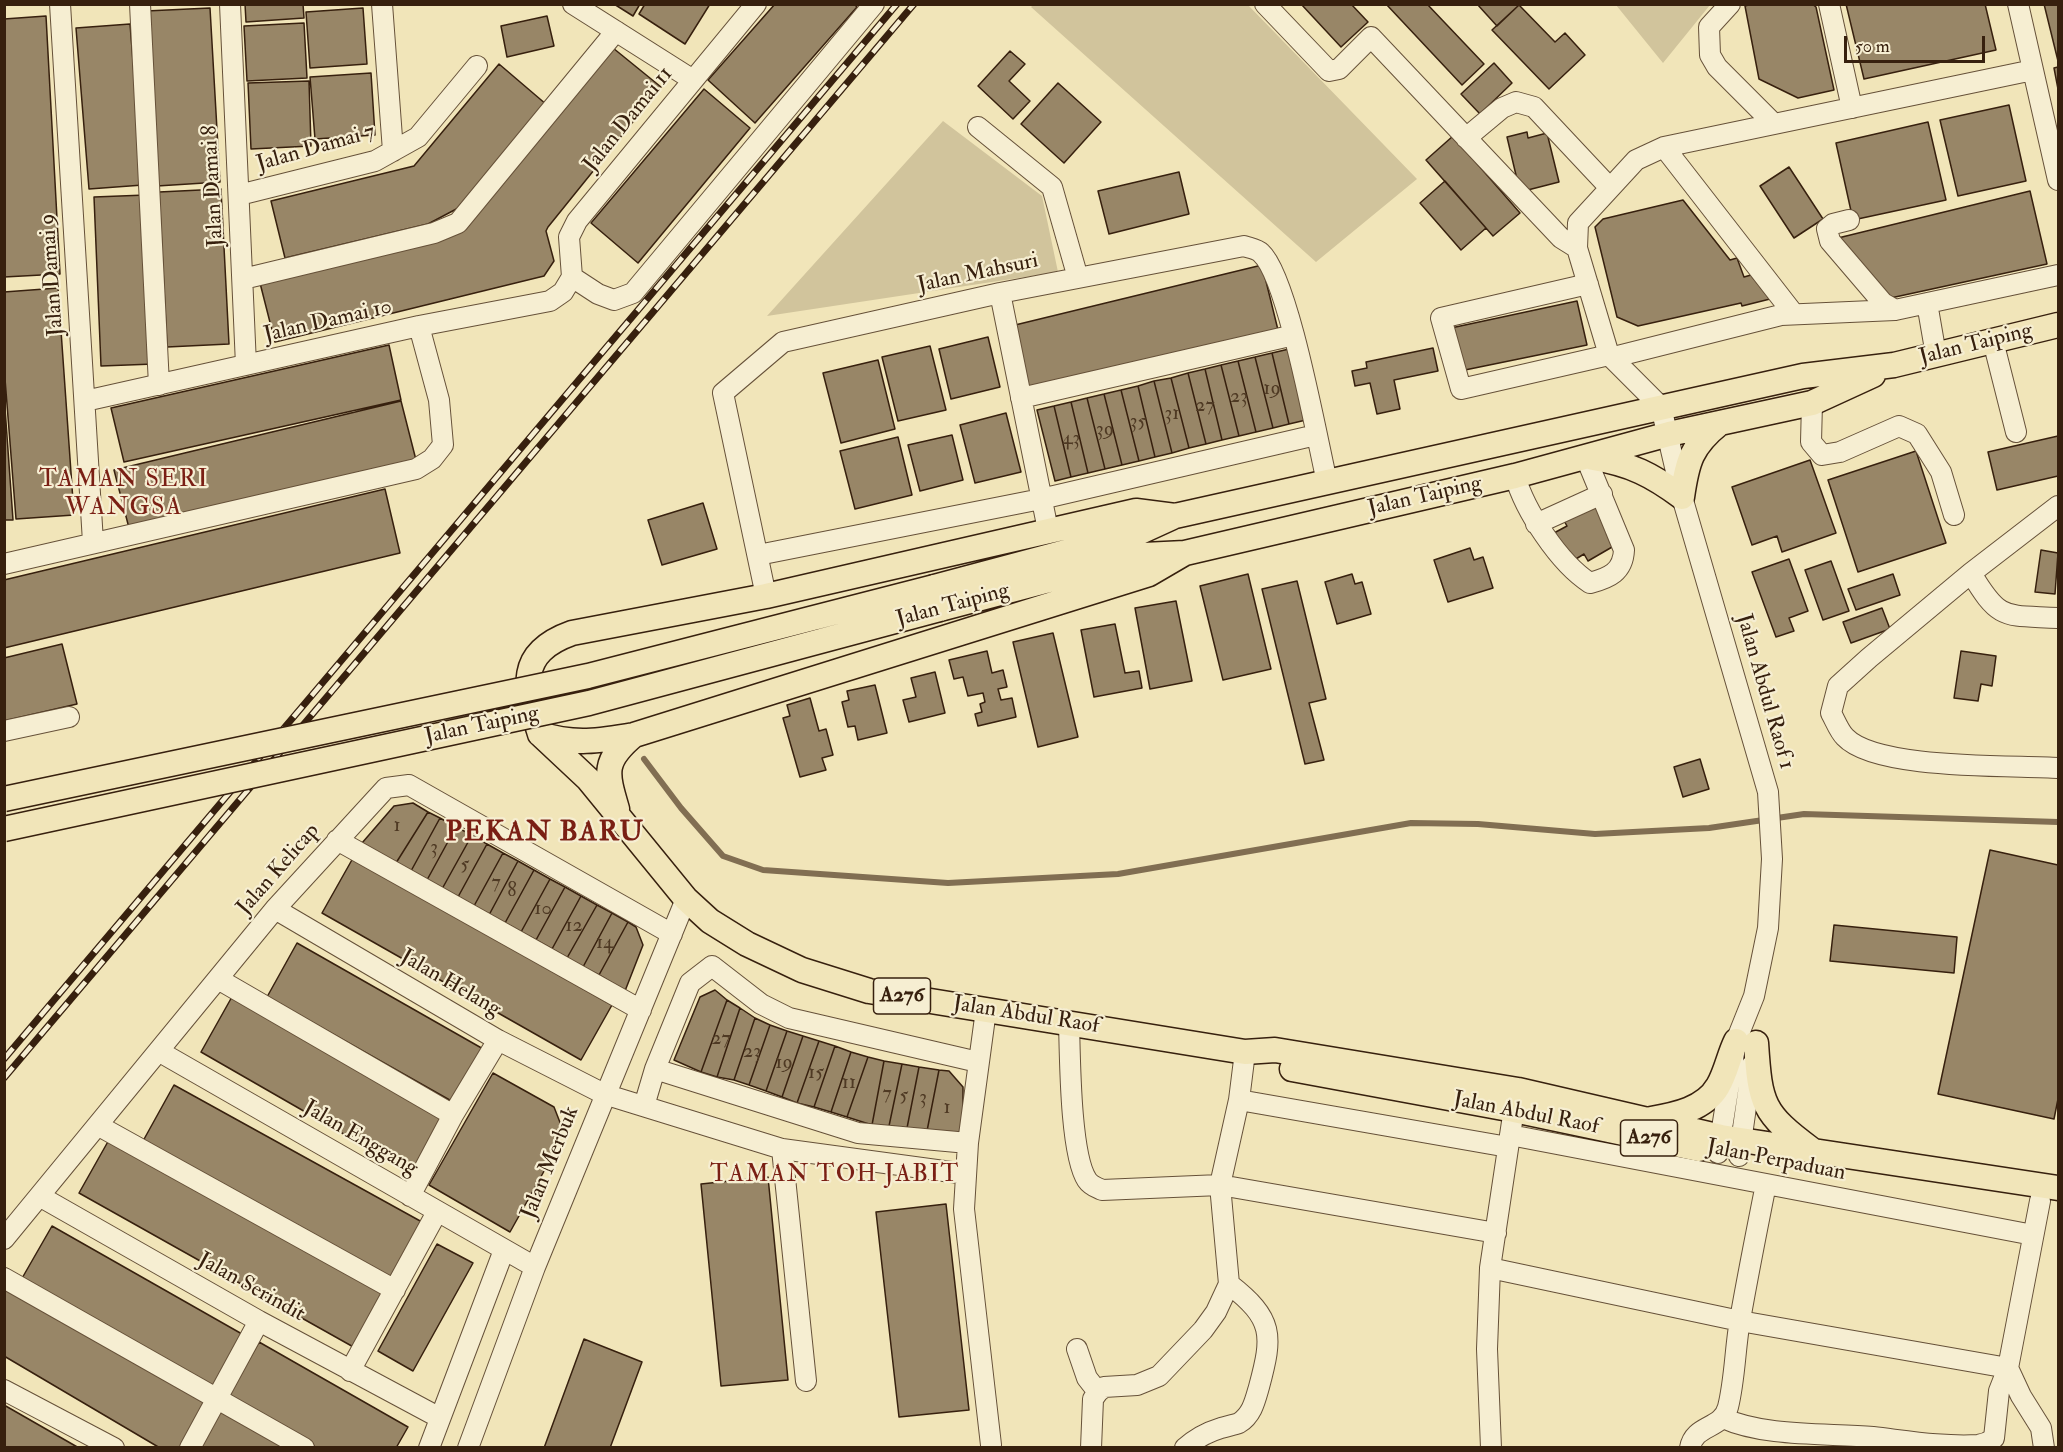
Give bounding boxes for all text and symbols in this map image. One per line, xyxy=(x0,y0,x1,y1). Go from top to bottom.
scale bar xyxy=(1847,24,1988,62)
text: 50 m xyxy=(1855,35,1890,58)
street label: Jalan Damai 11 xyxy=(579,62,679,178)
street label: Jalan Damai 7 xyxy=(254,120,378,178)
street label: Jalan Damai 8 xyxy=(198,124,230,248)
street label: Jalan Damai 9 xyxy=(36,213,70,337)
street label: Jalan Mahsuri xyxy=(915,248,1041,300)
street label: Jalan Damai 10 xyxy=(261,294,395,350)
street label: Jalan Taiping xyxy=(1917,318,2035,372)
house number: 19 xyxy=(1263,378,1281,402)
house number: 23 xyxy=(1230,386,1248,410)
house number: 27 xyxy=(1195,395,1215,419)
house number: 31 xyxy=(1165,403,1179,427)
house number: 35 xyxy=(1130,411,1146,435)
house number: 39 xyxy=(1096,419,1114,443)
house number: 43 xyxy=(1062,428,1080,452)
district label: TAMAN SERI WANGSA xyxy=(39,467,209,523)
street label: Jalan Taiping xyxy=(1366,471,1484,523)
street label: Jalan Taiping xyxy=(894,578,1012,634)
street label: Jalan Abdul Raof 1 xyxy=(1729,611,1799,773)
street label: Jalan Taiping xyxy=(423,701,541,751)
house number: 1 xyxy=(393,815,401,839)
district label: PEKAN BARU xyxy=(446,817,644,851)
street label: Jalan Kelicap xyxy=(232,819,326,921)
house number: 3 xyxy=(430,837,438,861)
house number: 5 xyxy=(461,854,469,878)
house number: 7 xyxy=(491,872,501,896)
house number: 8 xyxy=(507,880,517,904)
house number: 10 xyxy=(534,898,552,922)
house number: 12 xyxy=(565,915,583,939)
house number: 14 xyxy=(596,932,614,956)
street label: Jalan Helang xyxy=(395,945,505,1023)
road number: A276 xyxy=(874,978,930,1014)
street label: Jalan Abdul Raof xyxy=(951,991,1101,1041)
house number: 27 xyxy=(711,1028,731,1052)
house number: 23 xyxy=(743,1041,761,1065)
house number: 19 xyxy=(775,1052,793,1076)
house number: 15 xyxy=(808,1062,824,1086)
house number: 11 xyxy=(842,1072,856,1096)
house number: 7 xyxy=(882,1083,892,1107)
house number: 5 xyxy=(900,1085,908,1109)
house number: 3 xyxy=(919,1087,927,1111)
street label: Jalan Abdul Raof xyxy=(1451,1087,1601,1141)
street label: Jalan Enggang xyxy=(298,1096,422,1182)
house number: 1 xyxy=(943,1097,951,1121)
street label: Jalan Merbuk xyxy=(516,1103,586,1223)
road number: A276 xyxy=(1620,1120,1678,1156)
street label: Jalan Perpaduan xyxy=(1704,1135,1848,1187)
district label: TAMAN TOH JABIT xyxy=(710,1162,960,1190)
street label: Jalan Serindit xyxy=(193,1248,309,1328)

